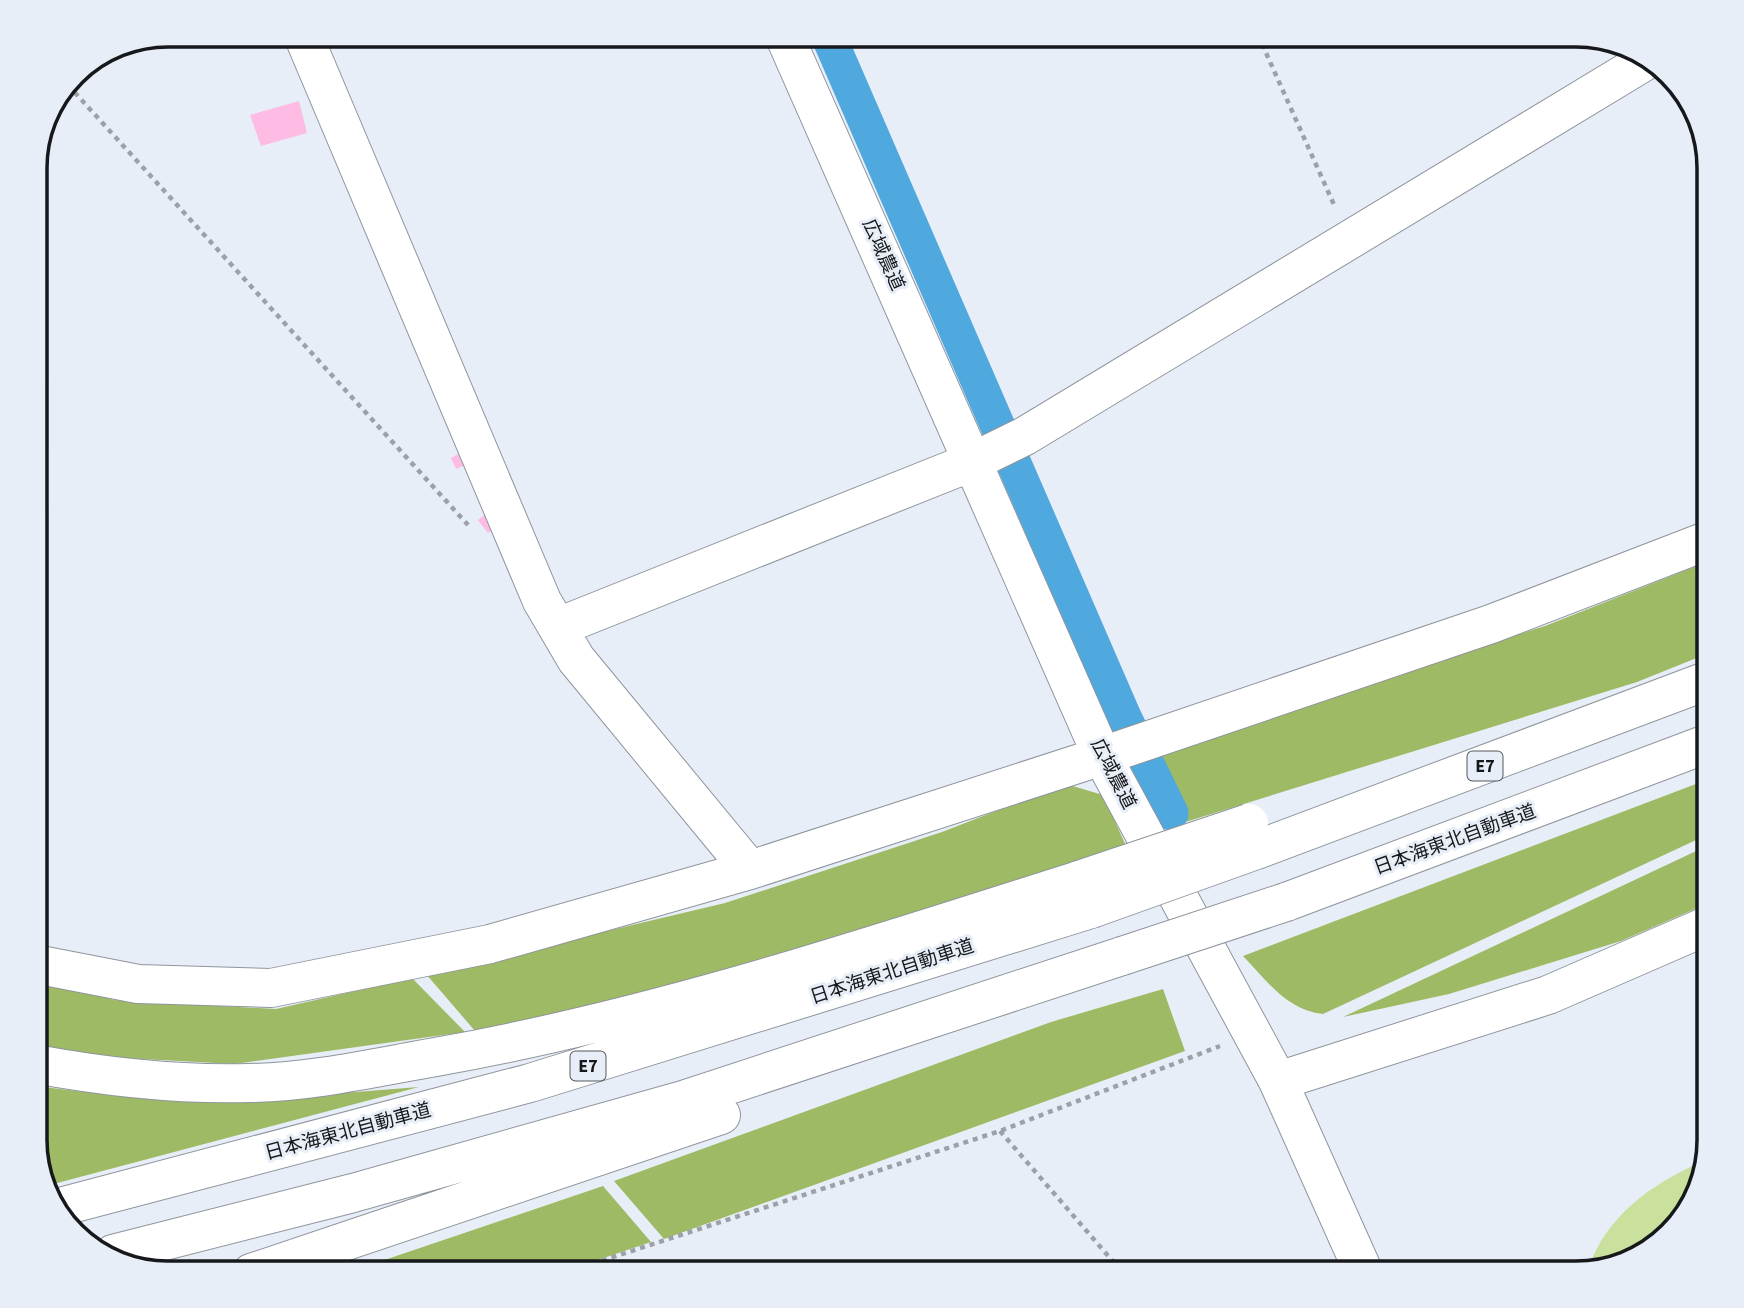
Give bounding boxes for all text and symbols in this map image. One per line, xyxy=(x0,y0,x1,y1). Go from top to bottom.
street label: 広域農道 xyxy=(855,215,911,295)
street label: 広域農道 xyxy=(1084,734,1142,814)
road number: E7 xyxy=(1468,752,1502,780)
street label: 日本海東北自動車道 xyxy=(1370,798,1540,882)
street label: 日本海東北自動車道 xyxy=(807,933,977,1011)
road number: E7 xyxy=(570,1051,606,1080)
street label: 日本海東北自動車道 xyxy=(262,1097,434,1167)

